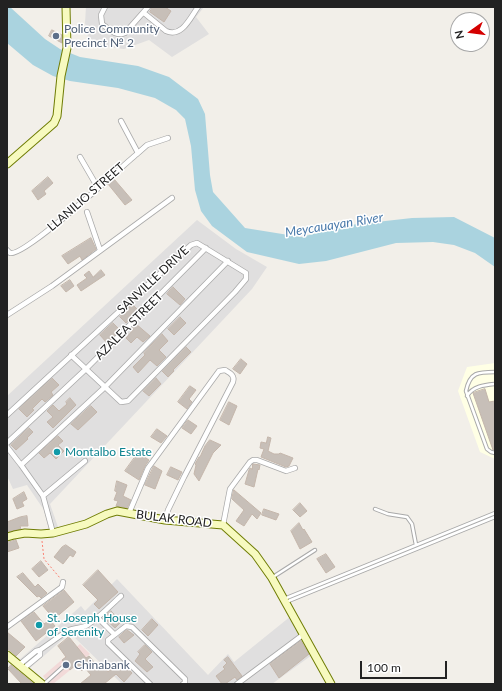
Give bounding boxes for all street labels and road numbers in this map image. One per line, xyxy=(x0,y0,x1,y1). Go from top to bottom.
street label: LLANILIO STREET xyxy=(45,160,127,234)
street label: SANVILLE DRIVE xyxy=(114,243,192,317)
street label: AZALEA STREET xyxy=(92,289,166,363)
street label: BULAK ROAD xyxy=(135,507,213,531)

